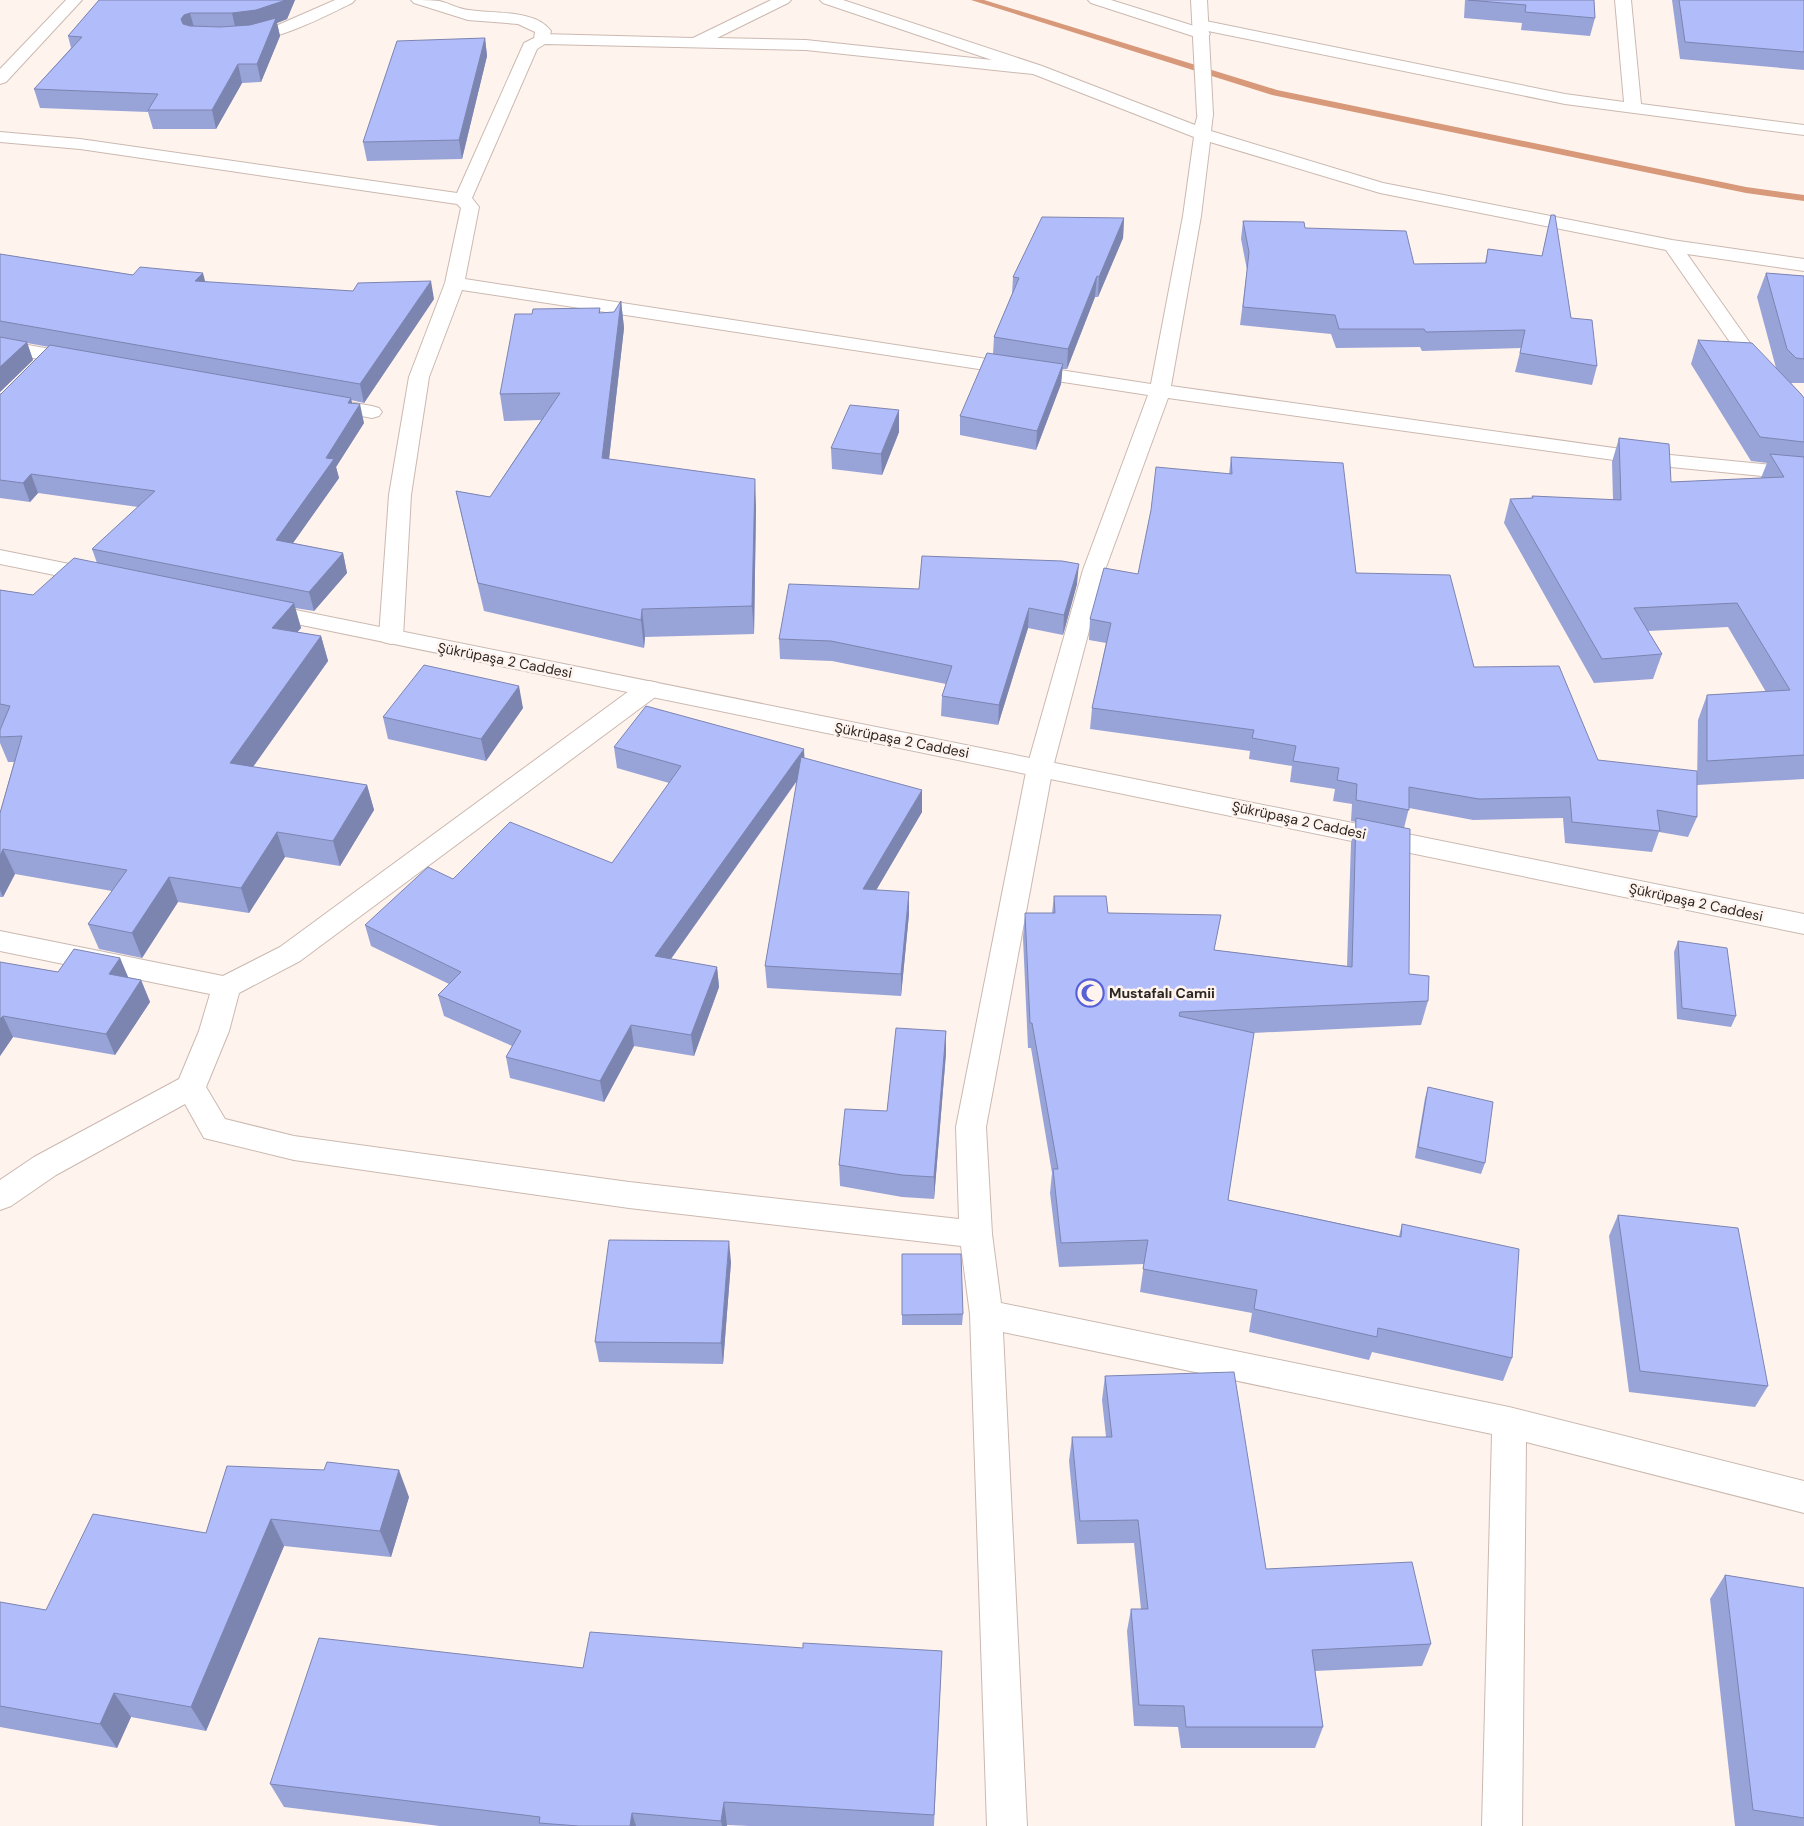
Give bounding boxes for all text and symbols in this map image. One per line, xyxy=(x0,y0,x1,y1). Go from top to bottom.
street label: Şükrüpaşa 2 Caddesi xyxy=(436,638,574,682)
street label: Şükrüpaşa 2 Caddesi xyxy=(833,718,971,762)
street label: Şükrüpaşa 2 Caddesi xyxy=(1230,797,1368,843)
street label: Şükrüpaşa 2 Caddesi xyxy=(1627,879,1765,925)
mosque icon: Mustafalı Camii xyxy=(1075,978,1105,1008)
place label: Mustafalı Camii xyxy=(1109,984,1215,1002)

